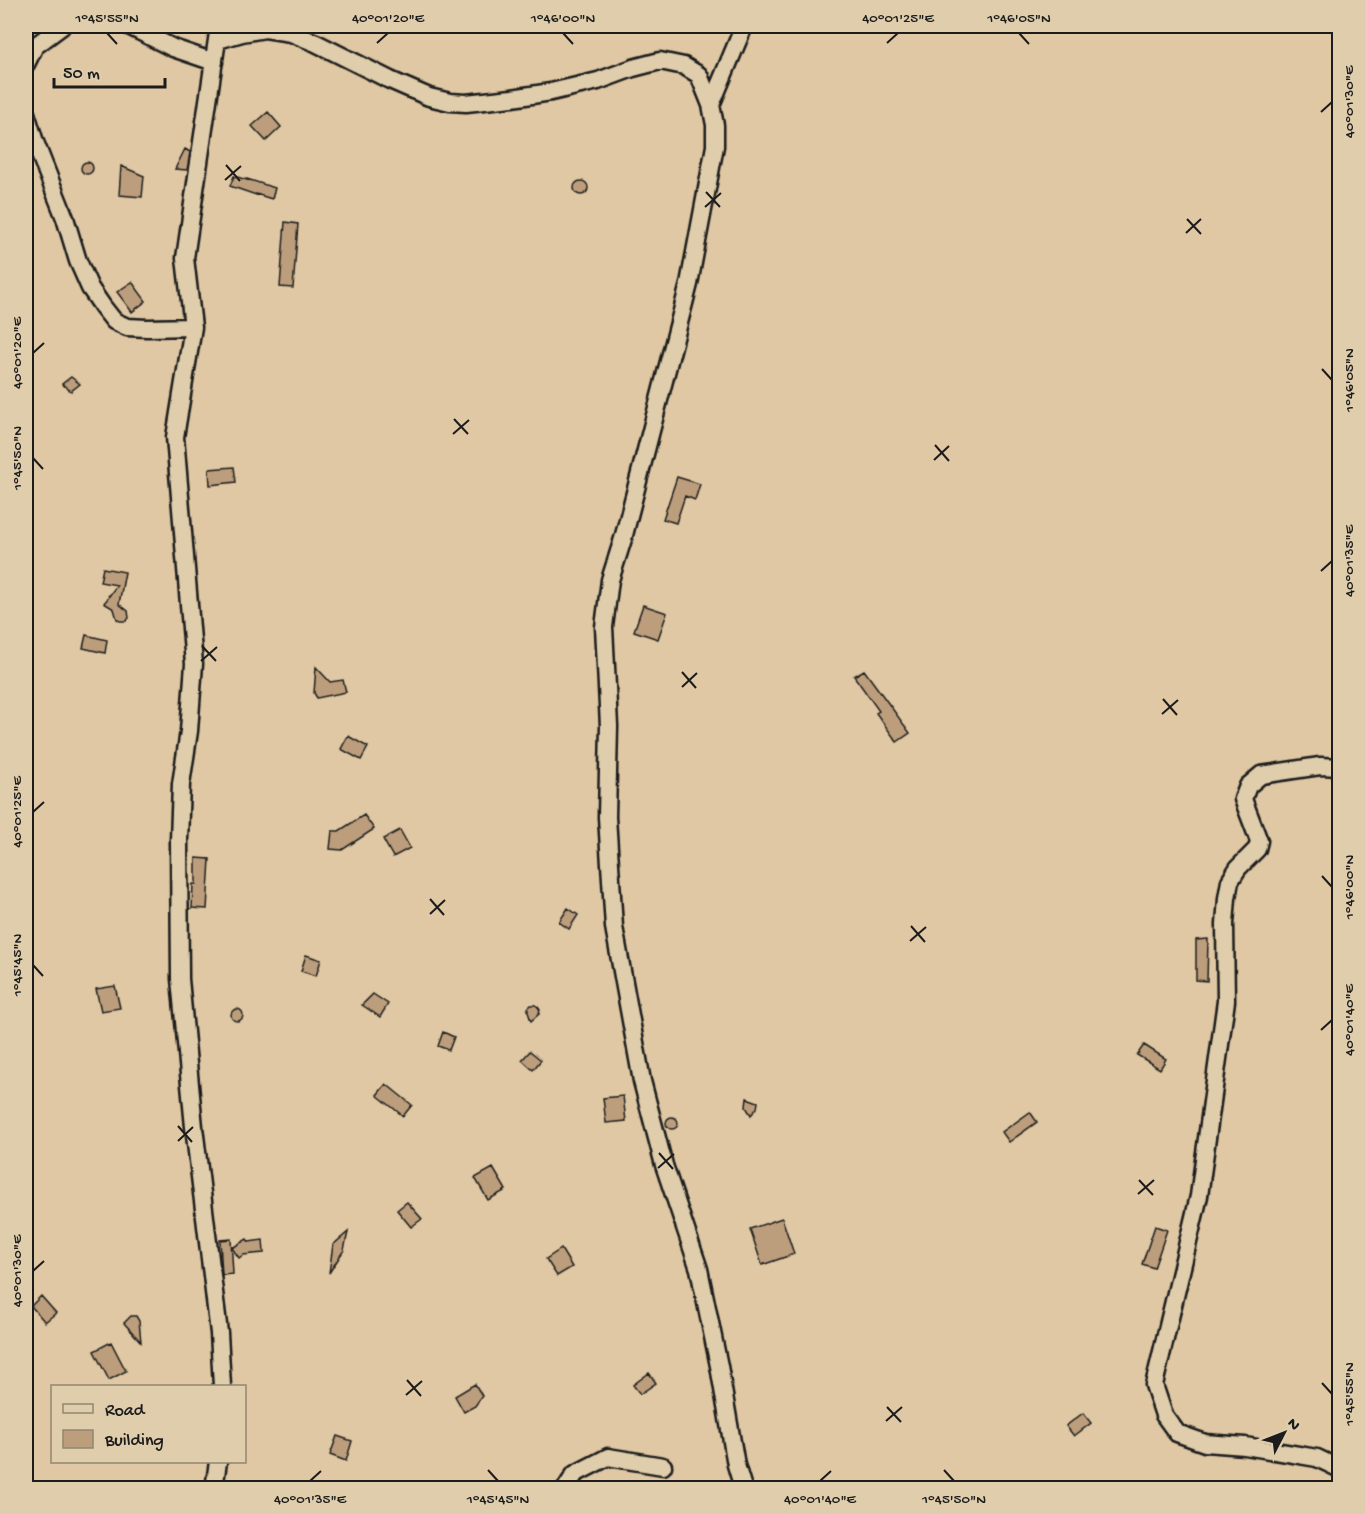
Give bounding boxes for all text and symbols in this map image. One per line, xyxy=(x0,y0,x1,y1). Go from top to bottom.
text: 1°45'55"N xyxy=(74,10,139,28)
text: 40°01'20"E xyxy=(352,10,425,28)
text: 1°46'00"N xyxy=(530,10,595,28)
text: 40°01'25"E xyxy=(862,10,934,28)
text: 1°46'05"N xyxy=(986,10,1051,28)
scale bar xyxy=(54,51,165,89)
text: 50 m xyxy=(63,64,100,85)
text: 40°01'30"E xyxy=(1341,65,1359,138)
text: 40°01'20"E xyxy=(9,316,27,389)
text: 1°46'05"N xyxy=(1341,348,1359,413)
text: 1°45'50"N xyxy=(9,426,27,491)
text: 40°01'35"E xyxy=(1341,524,1359,597)
text: 40°01'25"E xyxy=(9,776,27,848)
text: 1°46'00"N xyxy=(1341,855,1359,920)
text: 1°45'45"N xyxy=(9,933,27,997)
text: 40°01'40"E xyxy=(1341,983,1359,1056)
text: 40°01'30"E xyxy=(9,1234,27,1307)
text: 1°45'55"N xyxy=(1341,1362,1359,1427)
legend xyxy=(51,1385,246,1463)
text: Road xyxy=(105,1401,146,1422)
north arrow xyxy=(1254,1403,1314,1463)
text: N xyxy=(1282,1415,1303,1436)
text: Building xyxy=(104,1431,164,1452)
text: 40°01'35"E xyxy=(274,1491,347,1509)
text: 1°45'45"N xyxy=(466,1491,530,1509)
text: 40°01'40"E xyxy=(784,1491,857,1509)
text: 1°45'50"N xyxy=(921,1491,986,1509)

